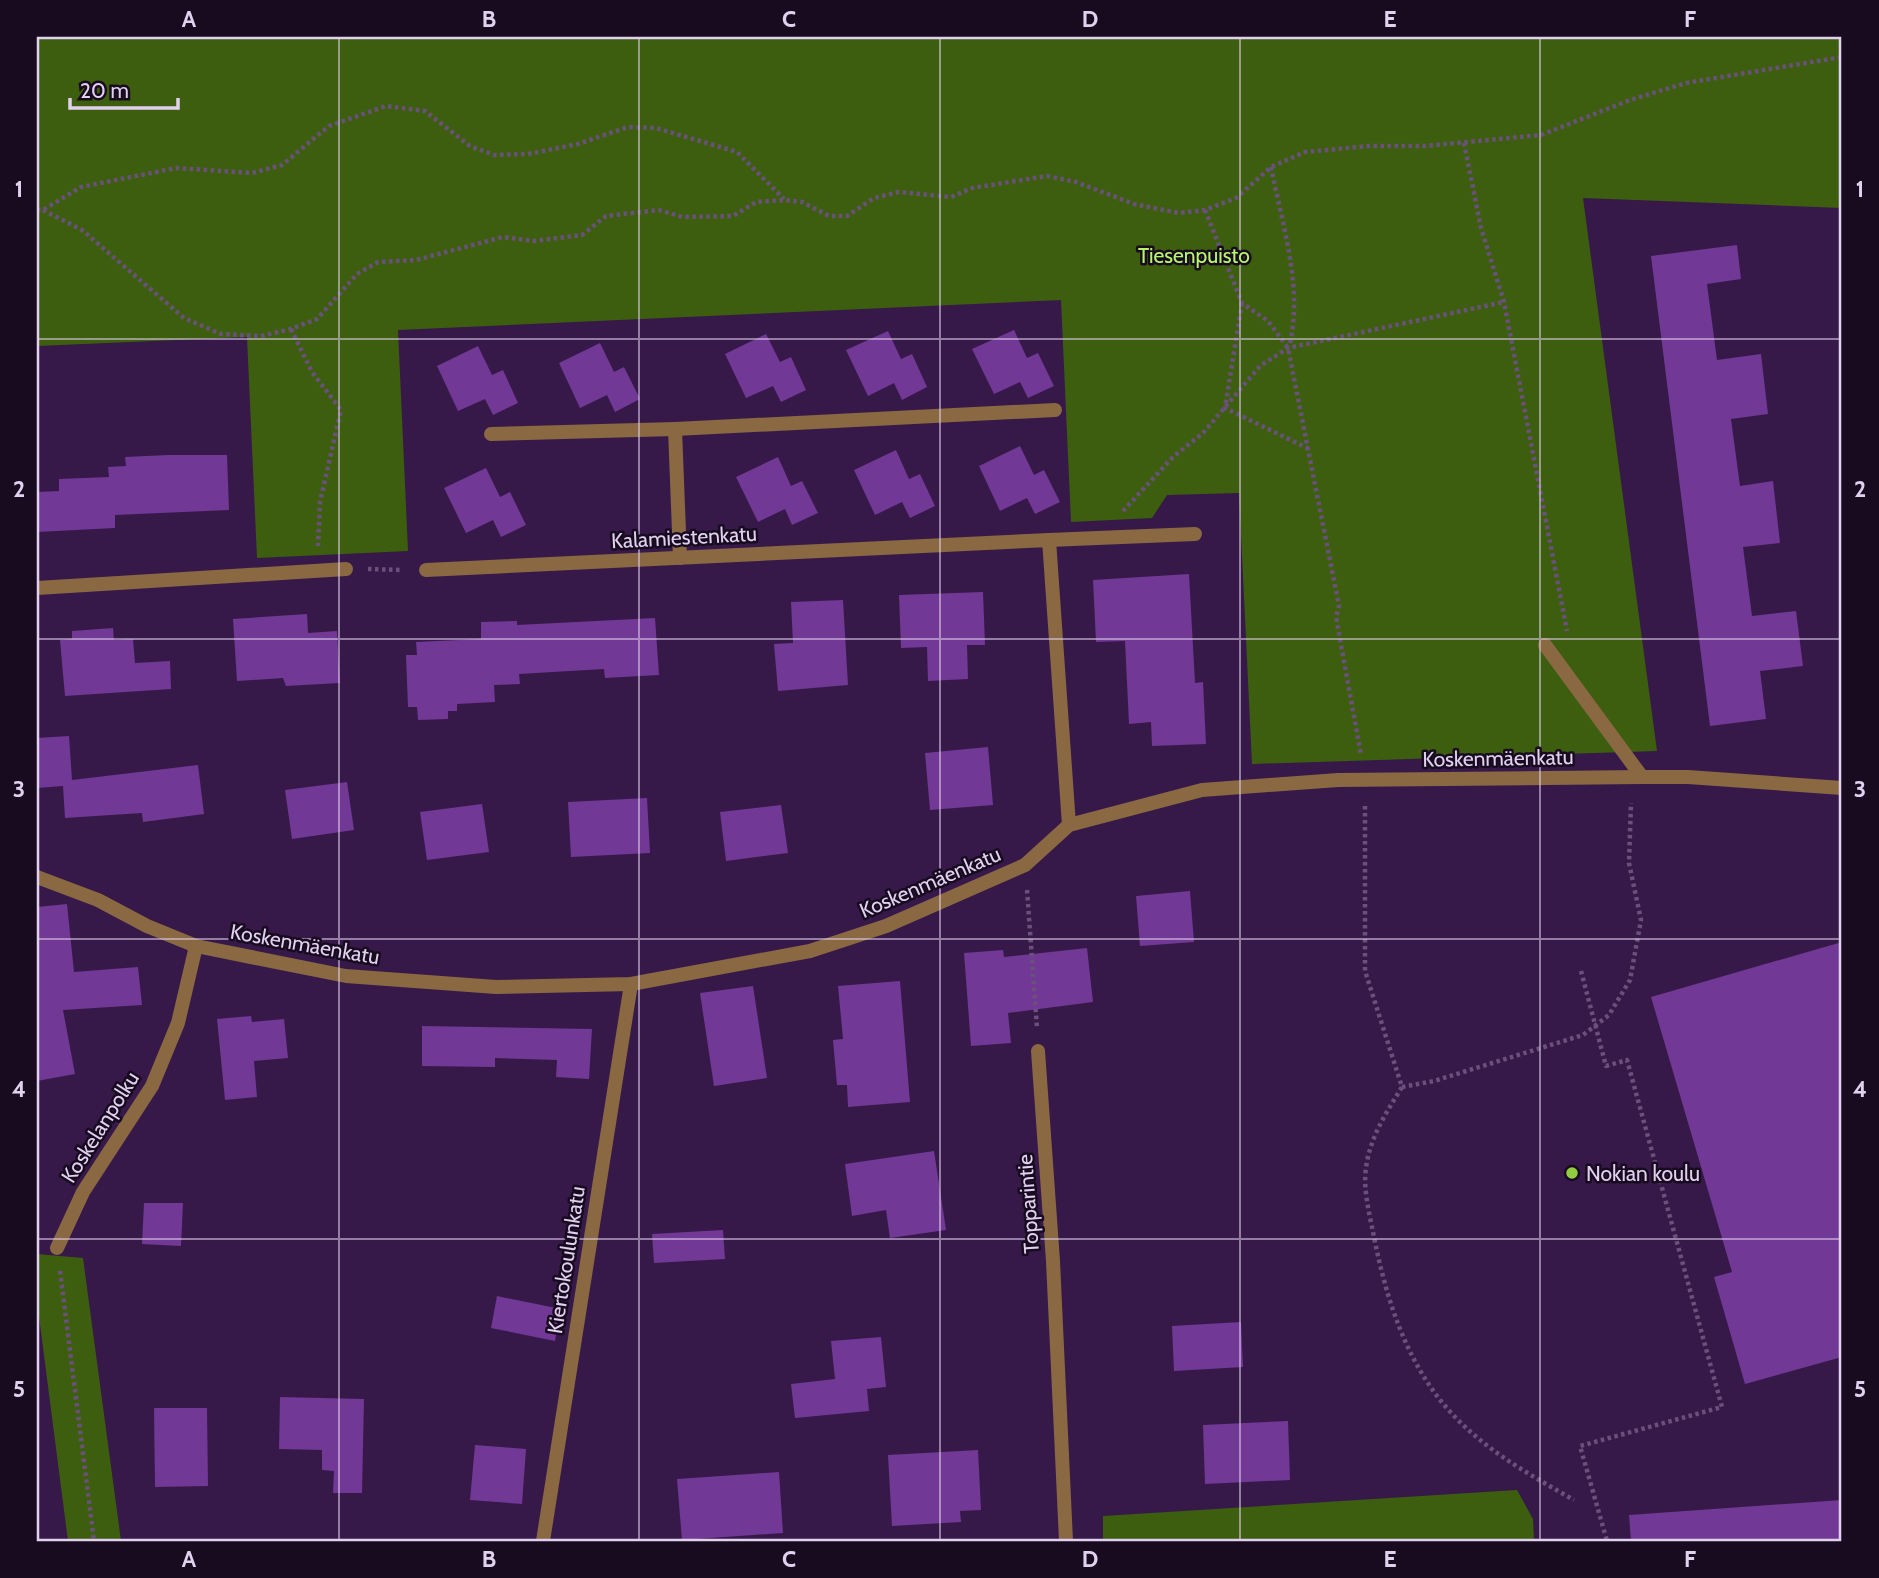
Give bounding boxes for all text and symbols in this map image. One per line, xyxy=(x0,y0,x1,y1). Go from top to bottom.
text: A xyxy=(182,5,197,33)
text: B xyxy=(482,5,496,33)
text: C xyxy=(782,5,796,33)
text: D xyxy=(1082,5,1098,33)
text: E xyxy=(1383,5,1397,33)
text: F xyxy=(1684,5,1696,33)
scale bar xyxy=(70,66,178,110)
text: 20 m xyxy=(80,78,129,103)
text: 1 xyxy=(15,175,23,203)
text: 1 xyxy=(1856,175,1864,203)
park label: Tiesenpuisto xyxy=(1138,243,1250,268)
text: 2 xyxy=(13,475,25,503)
text: 2 xyxy=(1854,475,1866,503)
street label: Kalamiestenkatu xyxy=(610,521,758,553)
street label: Koskenmäenkatu xyxy=(1422,744,1574,772)
text: 3 xyxy=(13,775,25,803)
text: 3 xyxy=(1854,775,1866,803)
street label: Koskenmäenkatu xyxy=(856,841,1004,923)
street label: Koskenmäenkatu xyxy=(228,919,382,969)
street label: Koskelanpolku xyxy=(56,1067,144,1187)
text: 4 xyxy=(12,1075,26,1103)
text: 4 xyxy=(1853,1075,1867,1103)
street label: Topparintie xyxy=(1012,1153,1044,1255)
place label: Nokian koulu xyxy=(1586,1161,1700,1186)
marker: Nokian koulu xyxy=(1564,1165,1580,1181)
street label: Kiertokoulunkatu xyxy=(542,1184,590,1336)
text: 5 xyxy=(13,1375,25,1403)
text: 5 xyxy=(1854,1375,1866,1403)
text: A xyxy=(182,1545,197,1573)
text: B xyxy=(482,1545,496,1573)
text: C xyxy=(782,1545,796,1573)
text: D xyxy=(1082,1545,1098,1573)
text: E xyxy=(1383,1545,1397,1573)
text: F xyxy=(1684,1545,1696,1573)

